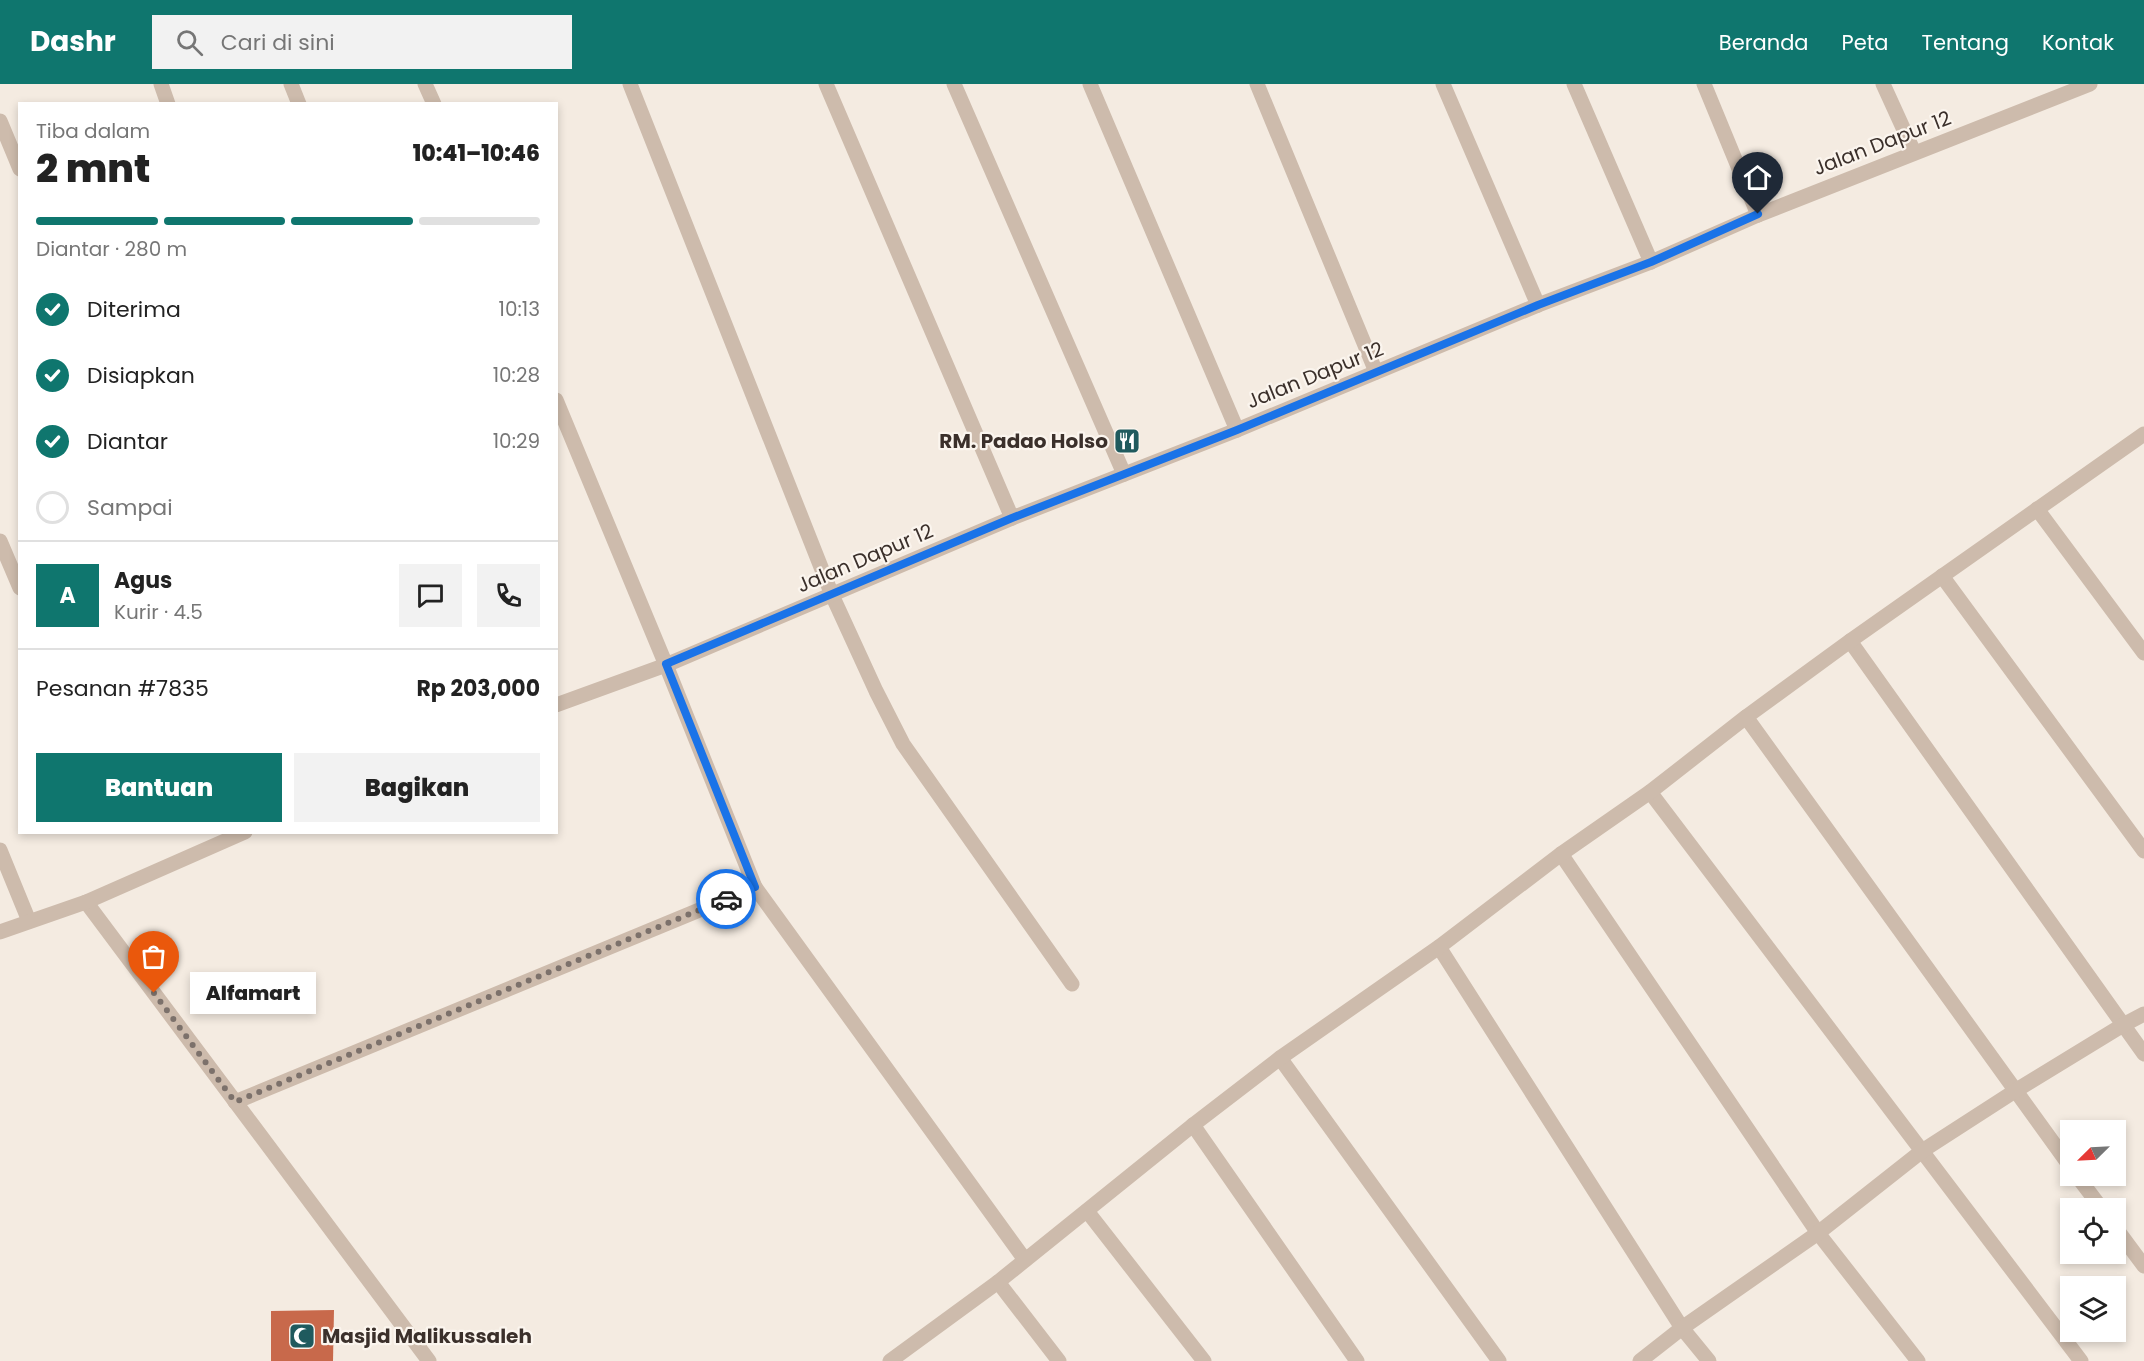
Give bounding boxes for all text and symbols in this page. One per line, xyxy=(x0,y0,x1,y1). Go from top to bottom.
search box xyxy=(152,15,572,69)
text: Dashr xyxy=(30,22,116,61)
icon: search xyxy=(173,26,206,59)
text: Cari di sini xyxy=(221,27,335,58)
text: Beranda xyxy=(1719,28,1809,57)
text: Peta xyxy=(1842,28,1889,57)
text: Tentang xyxy=(1922,28,2009,57)
text: Kontak xyxy=(2042,28,2114,57)
street label: Jalan Dapur 12 xyxy=(1809,104,1955,182)
text: Tiba dalam xyxy=(36,117,150,145)
text: 10:41–10:46 xyxy=(413,138,540,169)
text: 2 mnt xyxy=(36,141,150,196)
pin xyxy=(1732,152,1783,214)
icon: home xyxy=(1741,161,1774,194)
text: Diantar · 280 m xyxy=(36,235,187,263)
icon: check xyxy=(36,293,69,326)
text: Diterima xyxy=(87,294,181,325)
text: 10:13 xyxy=(499,295,540,323)
street label: Jalan Dapur 12 xyxy=(1242,335,1388,415)
icon: check xyxy=(36,359,69,392)
text: Disiapkan xyxy=(87,360,195,391)
text: 10:28 xyxy=(493,361,540,389)
icon: check xyxy=(36,425,69,458)
text: Diantar xyxy=(87,426,168,457)
restaurant icon: RM. Padao Holso xyxy=(1112,426,1142,456)
text: 10:29 xyxy=(493,427,540,455)
place label: RM. Padao Holso xyxy=(939,427,1108,455)
text: Sampai xyxy=(87,492,173,523)
street label: Jalan Dapur 12 xyxy=(793,517,937,599)
button: chat xyxy=(399,564,462,627)
button: phone xyxy=(477,564,540,627)
text: Agus xyxy=(114,565,172,596)
text: A xyxy=(59,580,76,611)
text: Kurir · 4.5 xyxy=(114,598,203,626)
text: Pesanan #7835 xyxy=(36,673,209,704)
text: Rp 203,000 xyxy=(416,673,540,704)
button: Bantuan xyxy=(36,753,282,822)
button: Bagikan xyxy=(294,753,540,822)
courier xyxy=(696,869,756,929)
icon: car xyxy=(710,883,743,916)
pin xyxy=(128,931,179,993)
icon: bag xyxy=(137,940,170,973)
callout: Alfamart xyxy=(190,972,316,1014)
text: Alfamart xyxy=(206,979,300,1007)
north arrow xyxy=(2060,1120,2126,1186)
map controls xyxy=(2060,1120,2126,1342)
button: locate xyxy=(2060,1198,2126,1264)
button: layers xyxy=(2060,1276,2126,1342)
mosque icon: Masjid Malikussaleh xyxy=(287,1321,317,1351)
place label: Masjid Malikussaleh xyxy=(322,1322,532,1350)

